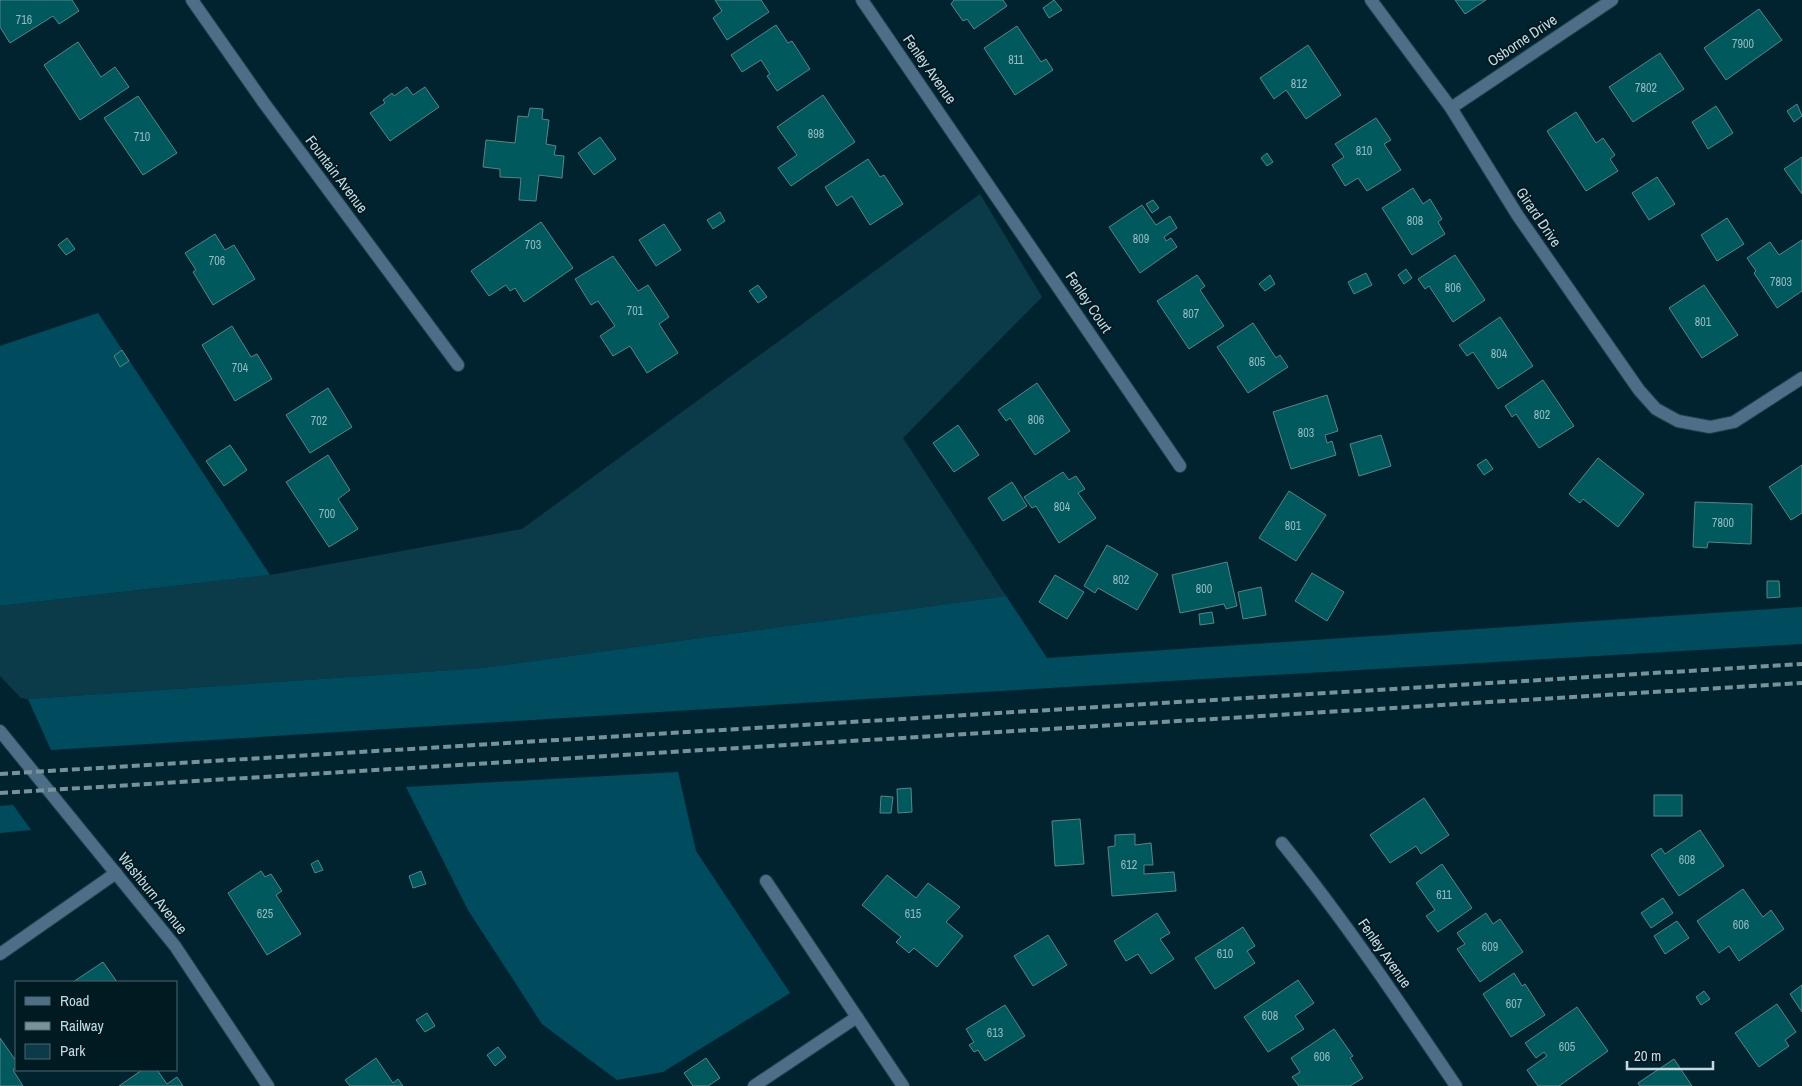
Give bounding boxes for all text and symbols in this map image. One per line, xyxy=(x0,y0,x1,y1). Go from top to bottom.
street label: Osborne Drive xyxy=(1483,9,1561,71)
house number: 716 xyxy=(16,12,32,28)
street label: Fenley Avenue xyxy=(898,30,962,108)
house number: 7900 xyxy=(1732,36,1754,52)
house number: 811 xyxy=(1008,52,1024,68)
house number: 812 xyxy=(1291,76,1307,92)
house number: 7802 xyxy=(1635,80,1657,96)
house number: 898 xyxy=(808,126,824,142)
house number: 710 xyxy=(134,129,150,145)
street label: Fountain Avenue xyxy=(301,131,373,217)
house number: 810 xyxy=(1356,143,1372,159)
street label: Girard Drive xyxy=(1511,183,1567,251)
house number: 808 xyxy=(1407,213,1423,229)
house number: 809 xyxy=(1133,231,1149,247)
house number: 703 xyxy=(525,237,541,253)
house number: 706 xyxy=(209,253,225,269)
street label: Fenley Court xyxy=(1061,267,1118,337)
house number: 7803 xyxy=(1770,274,1792,290)
house number: 806 xyxy=(1445,280,1461,296)
house number: 701 xyxy=(627,303,644,319)
house number: 807 xyxy=(1183,306,1200,322)
house number: 801 xyxy=(1695,314,1712,330)
house number: 804 xyxy=(1491,346,1508,362)
house number: 805 xyxy=(1249,354,1266,370)
house number: 704 xyxy=(232,360,249,376)
house number: 802 xyxy=(1534,407,1550,423)
house number: 806 xyxy=(1028,412,1044,428)
house number: 702 xyxy=(311,413,327,429)
house number: 803 xyxy=(1298,425,1314,441)
house number: 804 xyxy=(1054,499,1071,515)
house number: 700 xyxy=(319,506,335,522)
house number: 7800 xyxy=(1712,515,1734,531)
house number: 801 xyxy=(1285,518,1302,534)
house number: 802 xyxy=(1113,572,1129,588)
house number: 800 xyxy=(1196,581,1212,597)
street label: Washburn Avenue xyxy=(113,848,193,939)
house number: 608 xyxy=(1679,852,1695,868)
house number: 612 xyxy=(1121,857,1137,873)
house number: 611 xyxy=(1436,887,1452,903)
house number: 625 xyxy=(257,906,274,922)
house number: 615 xyxy=(905,906,922,922)
street label: Fenley Avenue xyxy=(1353,914,1417,992)
house number: 606 xyxy=(1733,917,1749,933)
house number: 609 xyxy=(1482,939,1498,955)
house number: 610 xyxy=(1217,946,1233,962)
legend xyxy=(15,981,178,1071)
text: Road xyxy=(60,990,89,1011)
house number: 607 xyxy=(1506,996,1523,1012)
house number: 608 xyxy=(1262,1008,1278,1024)
text: Railway xyxy=(60,1015,105,1036)
house number: 613 xyxy=(987,1025,1003,1041)
scale bar xyxy=(1627,1038,1713,1070)
house number: 605 xyxy=(1559,1039,1576,1055)
text: Park xyxy=(60,1040,86,1061)
text: 20 m xyxy=(1634,1045,1661,1066)
house number: 606 xyxy=(1314,1049,1330,1065)

